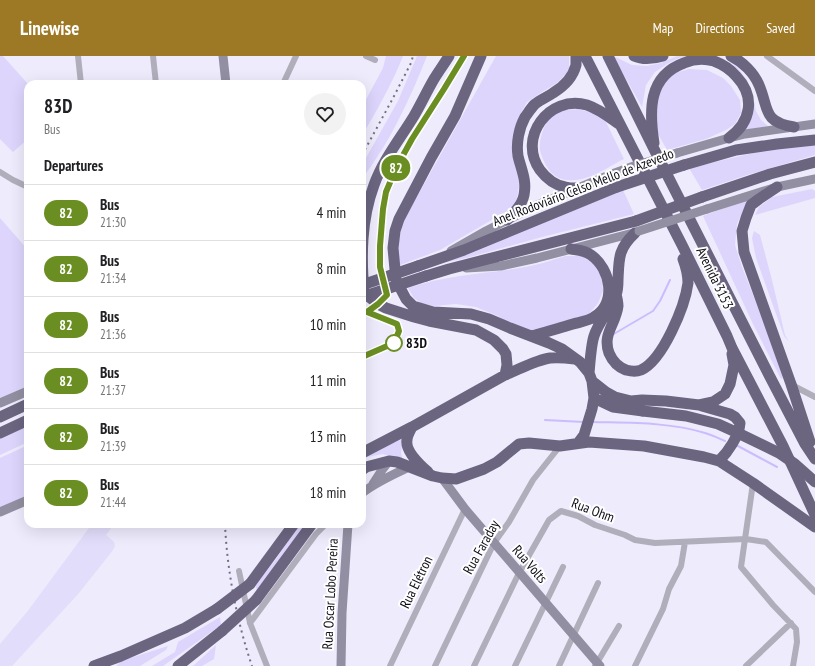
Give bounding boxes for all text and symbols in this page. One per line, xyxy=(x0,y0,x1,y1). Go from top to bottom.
text: Linewise xyxy=(20,16,79,40)
text: Map xyxy=(653,19,673,37)
text: Directions xyxy=(695,19,744,37)
text: Saved xyxy=(766,19,795,37)
button: heart xyxy=(304,93,346,135)
text: 83D xyxy=(44,94,72,118)
text: Bus xyxy=(44,121,60,138)
street label: Anel Rodoviário Celso Mello de Azevedo xyxy=(490,144,676,230)
line badge: 82 xyxy=(378,155,414,181)
text: Departures xyxy=(44,156,103,175)
text: 82 xyxy=(389,159,403,177)
text: Bus xyxy=(100,195,119,214)
text: 4 min xyxy=(316,203,346,222)
text: 82 xyxy=(59,204,73,222)
text: 21:30 xyxy=(100,214,126,231)
street label: Avenida 3153 xyxy=(692,244,738,312)
text: Bus xyxy=(100,251,119,270)
text: 8 min xyxy=(316,259,346,278)
text: 82 xyxy=(59,260,73,278)
text: 21:34 xyxy=(100,270,126,287)
text: Bus xyxy=(100,307,119,326)
text: 10 min xyxy=(310,315,346,334)
text: 82 xyxy=(59,316,73,334)
text: 21:36 xyxy=(100,326,126,343)
marker: 83D xyxy=(385,334,403,352)
place label: 83D xyxy=(406,334,427,352)
text: Bus xyxy=(100,363,119,382)
text: 11 min xyxy=(310,371,346,390)
text: 82 xyxy=(59,372,73,390)
text: 21:37 xyxy=(100,382,126,399)
text: Bus xyxy=(100,419,119,438)
text: 13 min xyxy=(310,427,346,446)
text: 82 xyxy=(59,428,73,446)
text: 21:39 xyxy=(100,438,126,455)
text: Bus xyxy=(100,475,119,494)
text: 18 min xyxy=(310,483,346,502)
text: 82 xyxy=(59,484,73,502)
text: 21:44 xyxy=(100,494,126,511)
street label: Rua Ohm xyxy=(569,494,617,526)
street label: Rua Faraday xyxy=(459,516,504,577)
street label: Rua Oscar Lobo Pereira xyxy=(318,538,342,650)
street label: Rua Volts xyxy=(509,541,552,587)
street label: Rua Elétron xyxy=(396,553,436,611)

